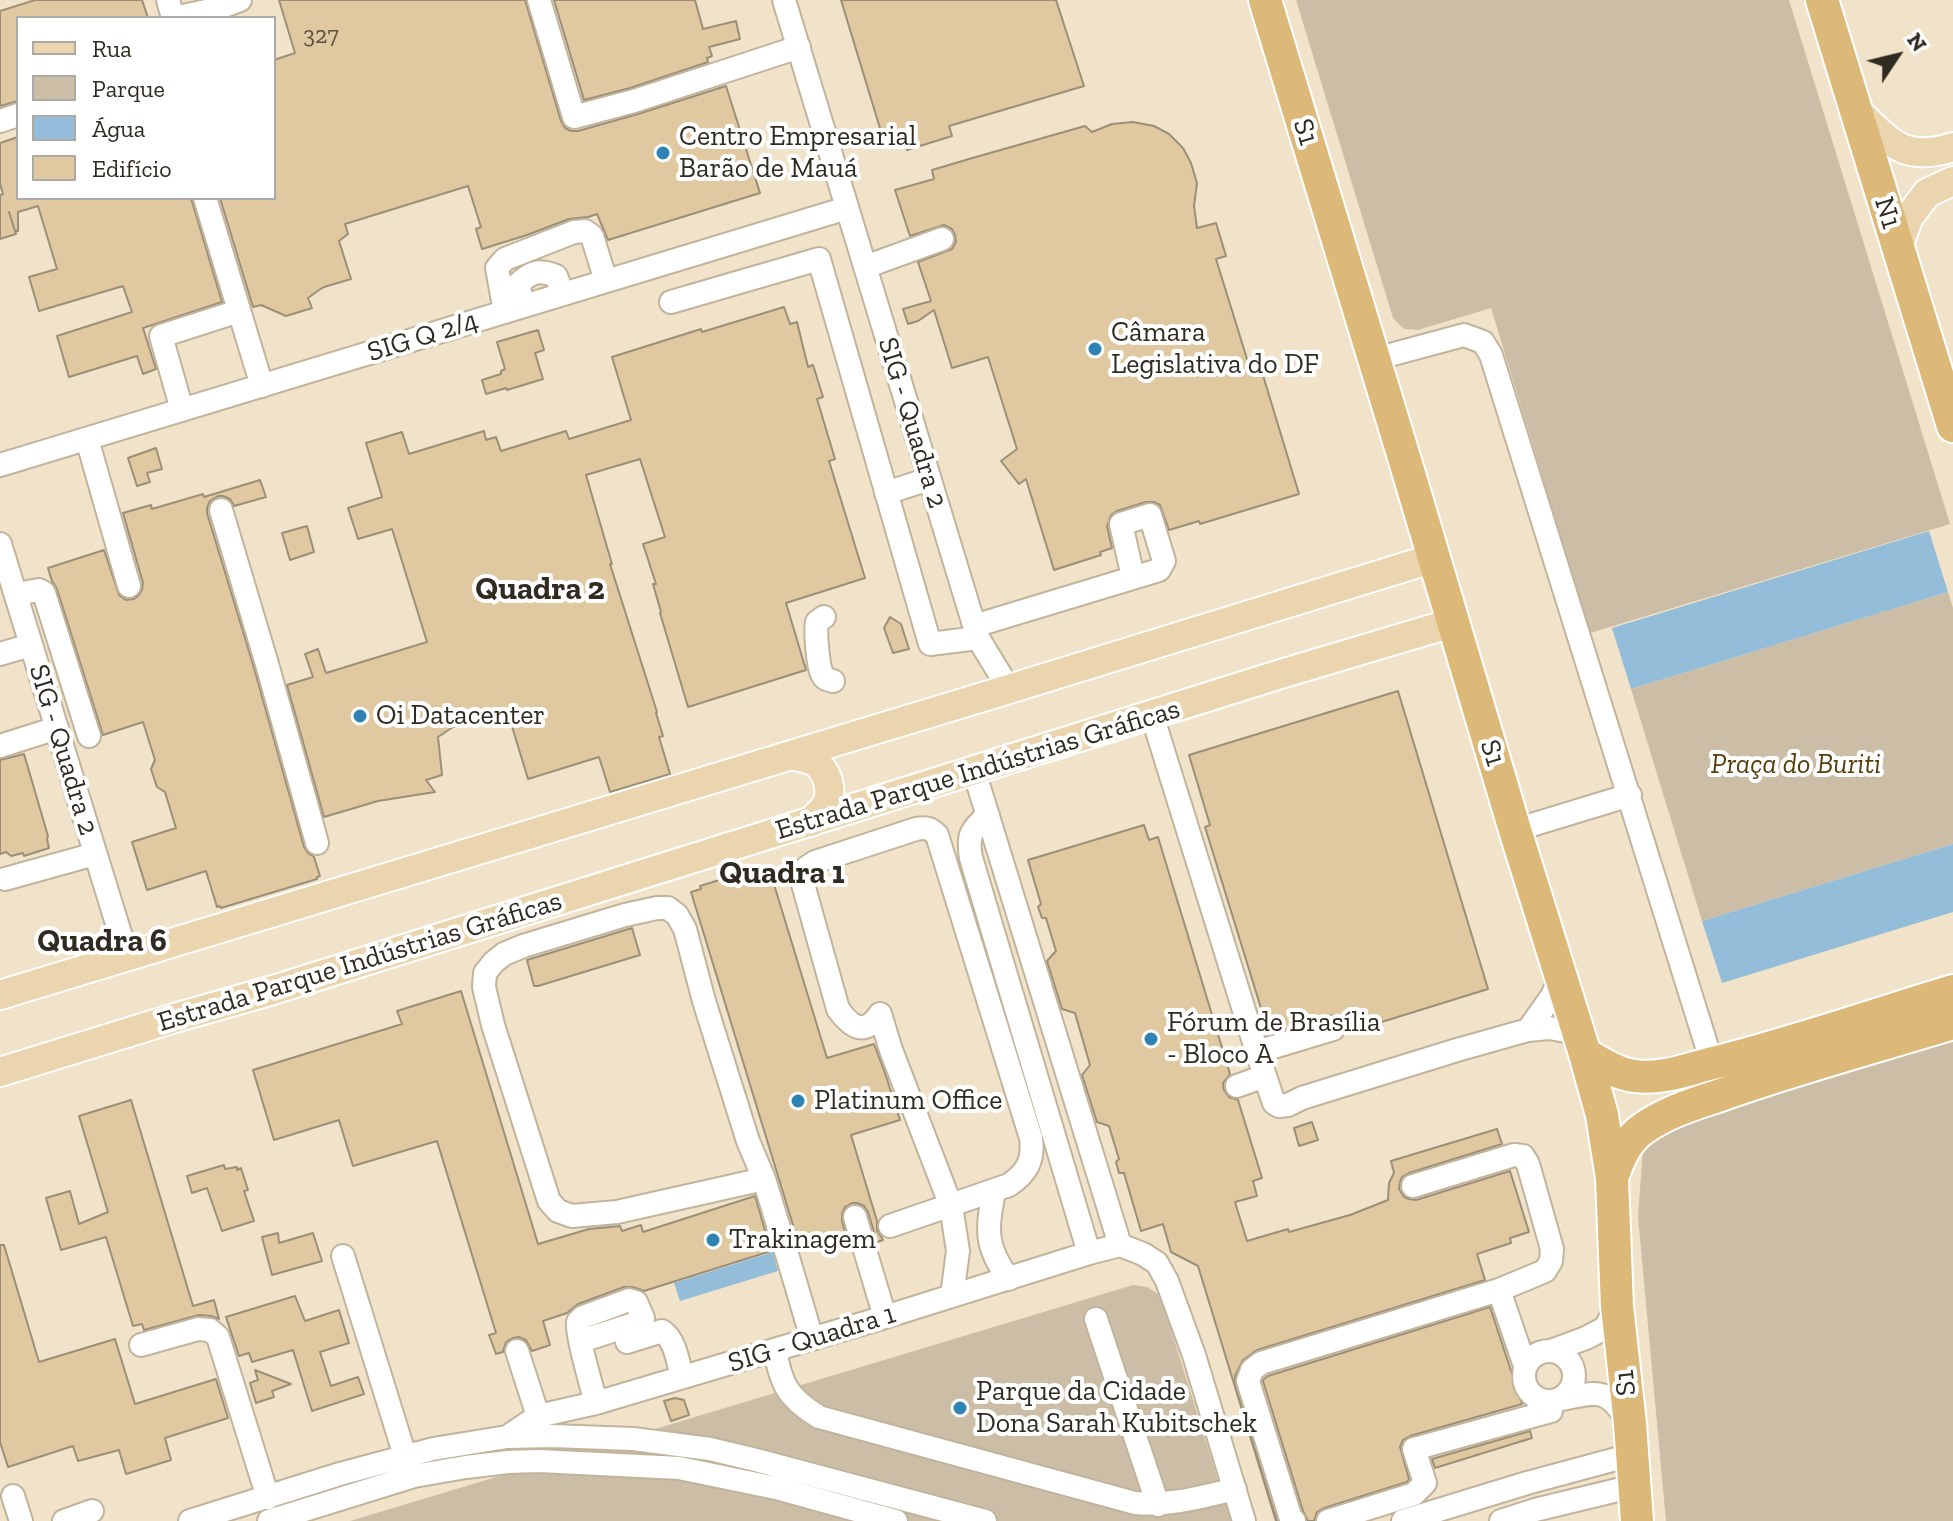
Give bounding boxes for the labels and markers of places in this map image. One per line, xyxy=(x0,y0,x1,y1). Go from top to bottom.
place label: Centro Empresarial Barão de Mauá xyxy=(679,120,916,186)
marker: Centro Empresarial Barão de Mauá xyxy=(654,144,672,162)
place label: Câmara Legislativa do DF xyxy=(1111,316,1319,382)
marker: Câmara Legislativa do DF xyxy=(1086,340,1104,358)
place label: Oi Datacenter xyxy=(376,699,545,733)
marker: Oi Datacenter xyxy=(351,707,369,725)
place label: Fórum de Brasília - Bloco A xyxy=(1167,1006,1380,1072)
marker: Fórum de Brasília - Bloco A xyxy=(1142,1030,1160,1048)
place label: Platinum Office xyxy=(814,1084,1002,1118)
marker: Platinum Office xyxy=(789,1092,807,1110)
place label: Trakinagem xyxy=(729,1223,876,1257)
marker: Trakinagem xyxy=(704,1231,722,1249)
place label: Parque da Cidade Dona Sarah Kubitschek xyxy=(976,1375,1257,1441)
marker: Parque da Cidade Dona Sarah Kubitschek xyxy=(951,1399,969,1417)

